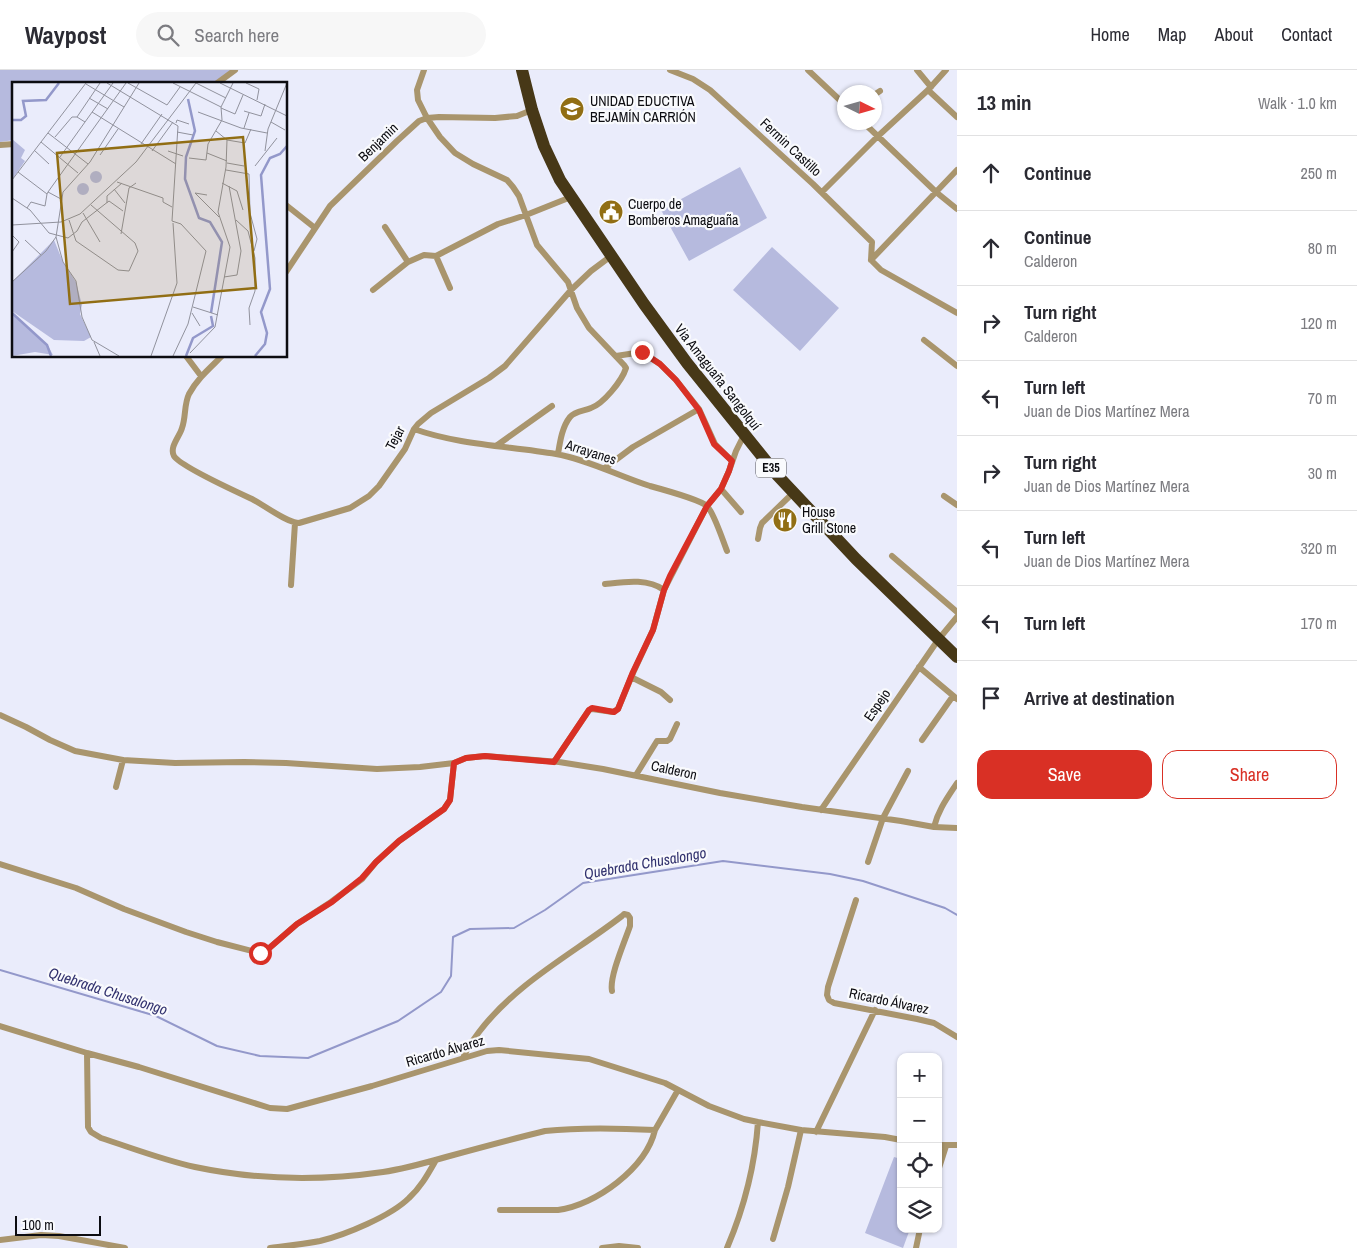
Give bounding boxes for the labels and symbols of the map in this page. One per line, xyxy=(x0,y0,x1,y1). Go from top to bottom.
inset map xyxy=(12,82,288,358)
north arrow xyxy=(837,85,882,130)
place label: UNIDAD EDUCTIVA BEJAMÍN CARRIÓN xyxy=(590,92,696,126)
school or university icon: UNIDAD EDUCTIVA BEJAMÍN CARRIÓN xyxy=(559,96,585,122)
street label: Fermin Castillo xyxy=(757,114,825,180)
street label: Benjamin xyxy=(354,119,402,165)
place label: Cuerpo de Bomberos Amaguaña xyxy=(628,195,739,229)
public building icon: Cuerpo de Bomberos Amaguaña xyxy=(598,199,624,225)
street label: Via Amaguaña Sangolquí xyxy=(671,320,766,434)
route end xyxy=(631,341,654,364)
street label: Tejar xyxy=(381,423,409,453)
street label: Arrayanes xyxy=(562,435,619,469)
road number: E35 xyxy=(756,458,786,478)
place label: House Grill Stone xyxy=(802,503,856,537)
restaurant icon: House Grill Stone xyxy=(772,507,798,533)
street label: Espejo xyxy=(860,685,894,725)
street label: Calderon xyxy=(649,756,699,784)
water label: Quebrada Chusalongo xyxy=(582,842,708,884)
route start xyxy=(249,942,272,965)
water label: Quebrada Chusalongo xyxy=(46,962,170,1020)
street label: Ricardo Álvarez xyxy=(847,984,931,1018)
street label: Ricardo Álvarez xyxy=(404,1031,487,1071)
scale bar xyxy=(15,1213,101,1236)

